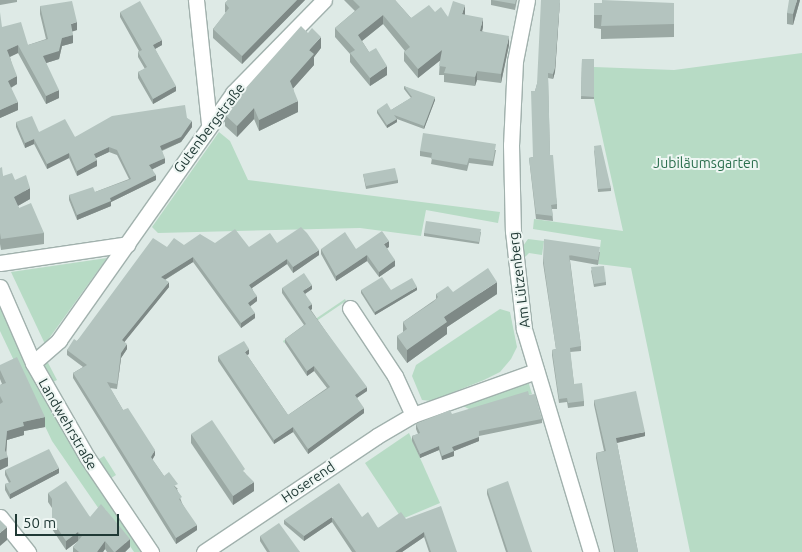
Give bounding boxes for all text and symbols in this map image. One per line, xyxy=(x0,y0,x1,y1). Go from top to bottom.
street label: Gutenbergstraße xyxy=(170,80,248,176)
park label: Jubiläumsgarten xyxy=(653,155,759,171)
street label: Am Lützenberg xyxy=(505,231,533,329)
street label: Landwehrstraße xyxy=(35,375,101,473)
street label: Hoserend xyxy=(278,458,338,506)
scale bar xyxy=(18,504,121,536)
text: 50 m xyxy=(23,514,56,531)

